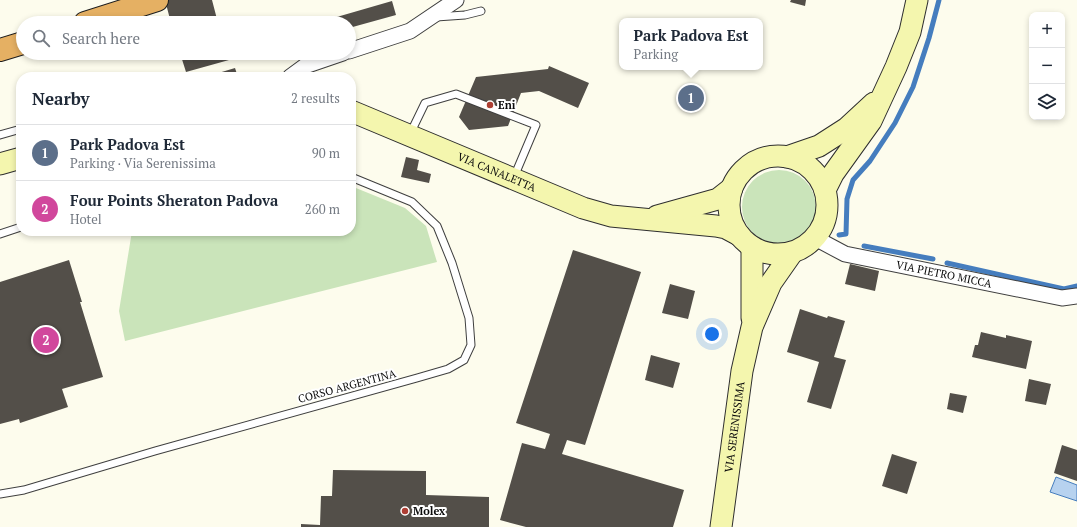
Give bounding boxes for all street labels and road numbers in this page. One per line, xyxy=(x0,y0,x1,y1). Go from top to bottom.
street label: VIA CANALETTA xyxy=(455,149,539,195)
street label: VIA PIETRO MICCA xyxy=(895,258,993,291)
street label: CORSO ARGENTINA xyxy=(296,366,398,406)
street label: VIA SERENISSIMA xyxy=(721,380,748,473)

